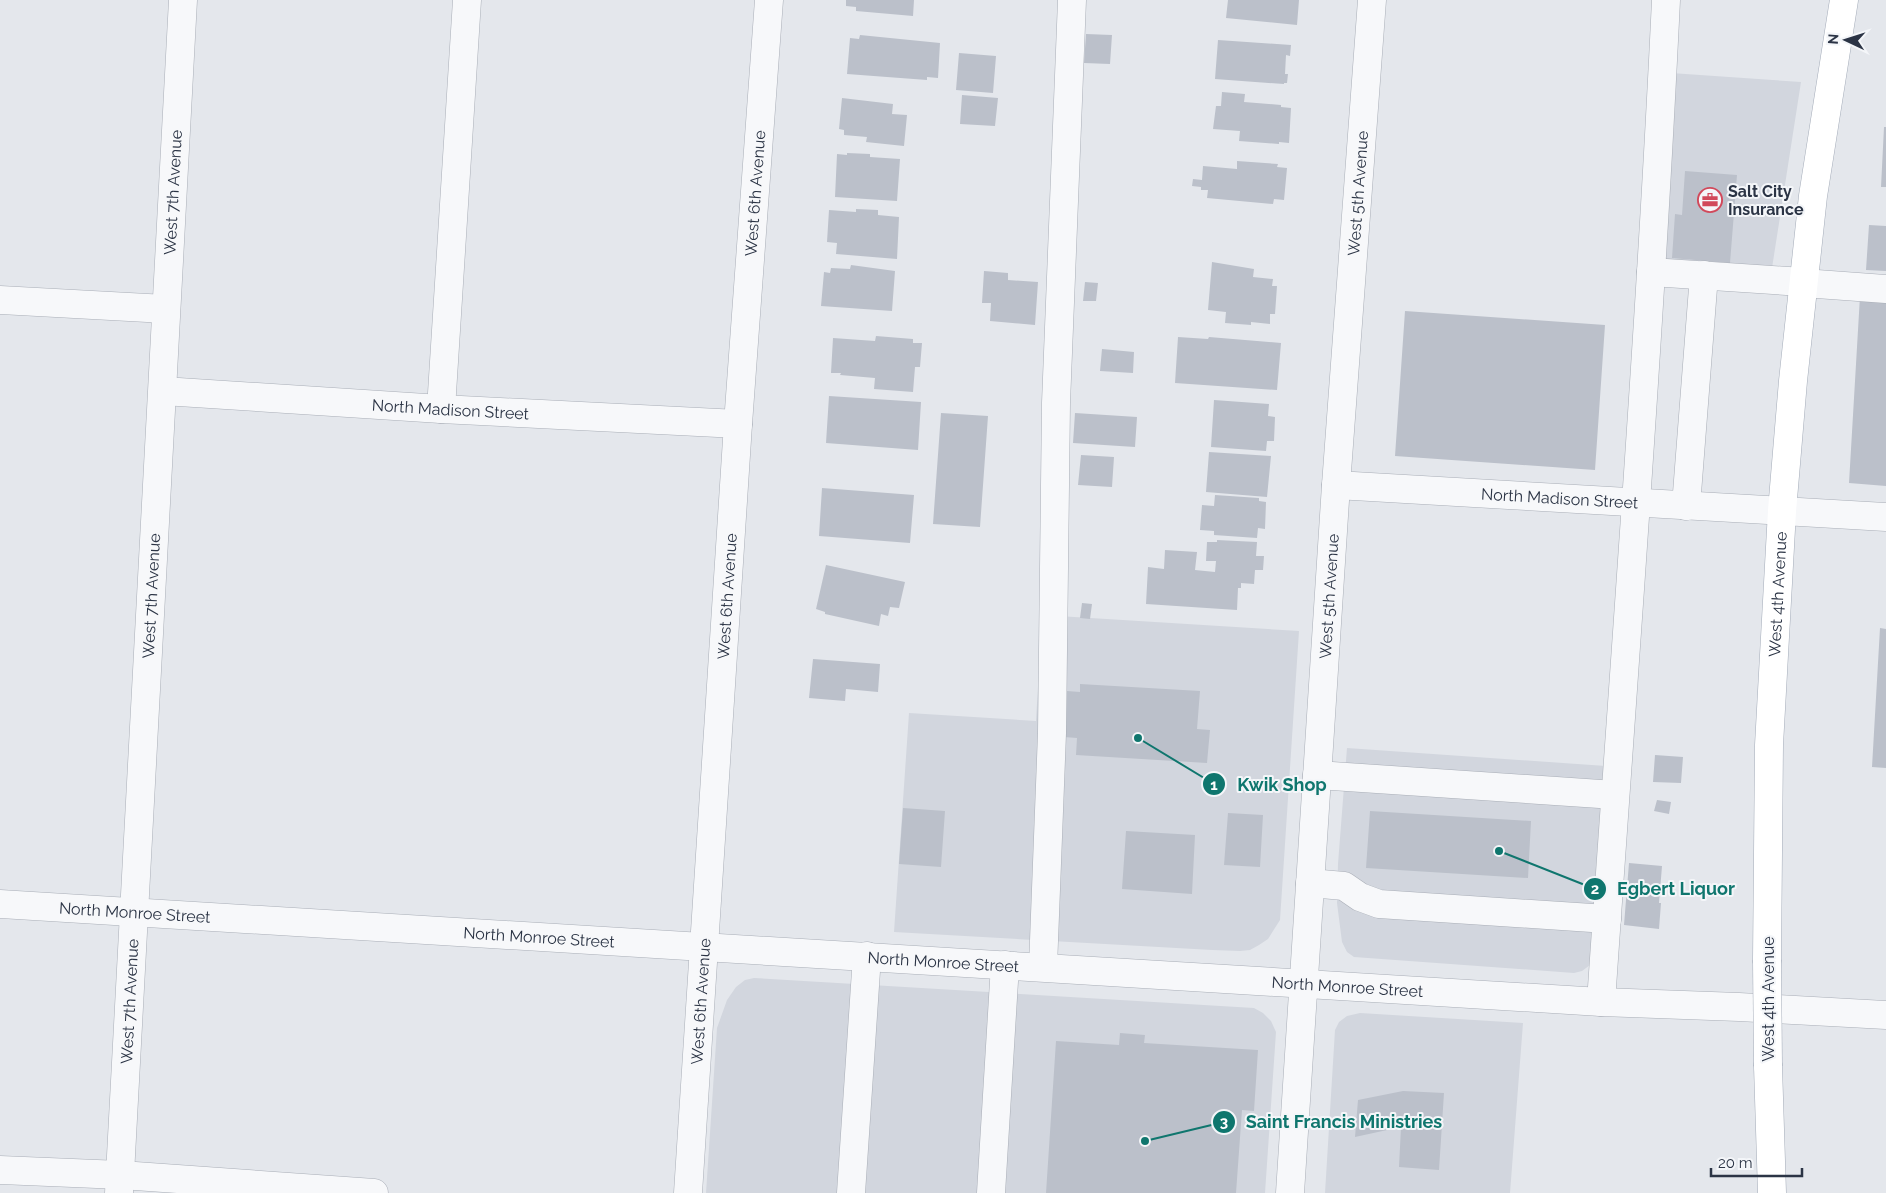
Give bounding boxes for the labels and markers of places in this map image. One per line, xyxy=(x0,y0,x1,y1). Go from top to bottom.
place label: Salt City Insurance xyxy=(1728,182,1804,219)
office icon: Salt City Insurance xyxy=(1697,187,1723,213)
callout: Kwik Shop xyxy=(1202,768,1337,801)
callout: Egbert Liquor xyxy=(1582,873,1745,906)
callout: Saint Francis Ministries xyxy=(1211,1105,1453,1138)

